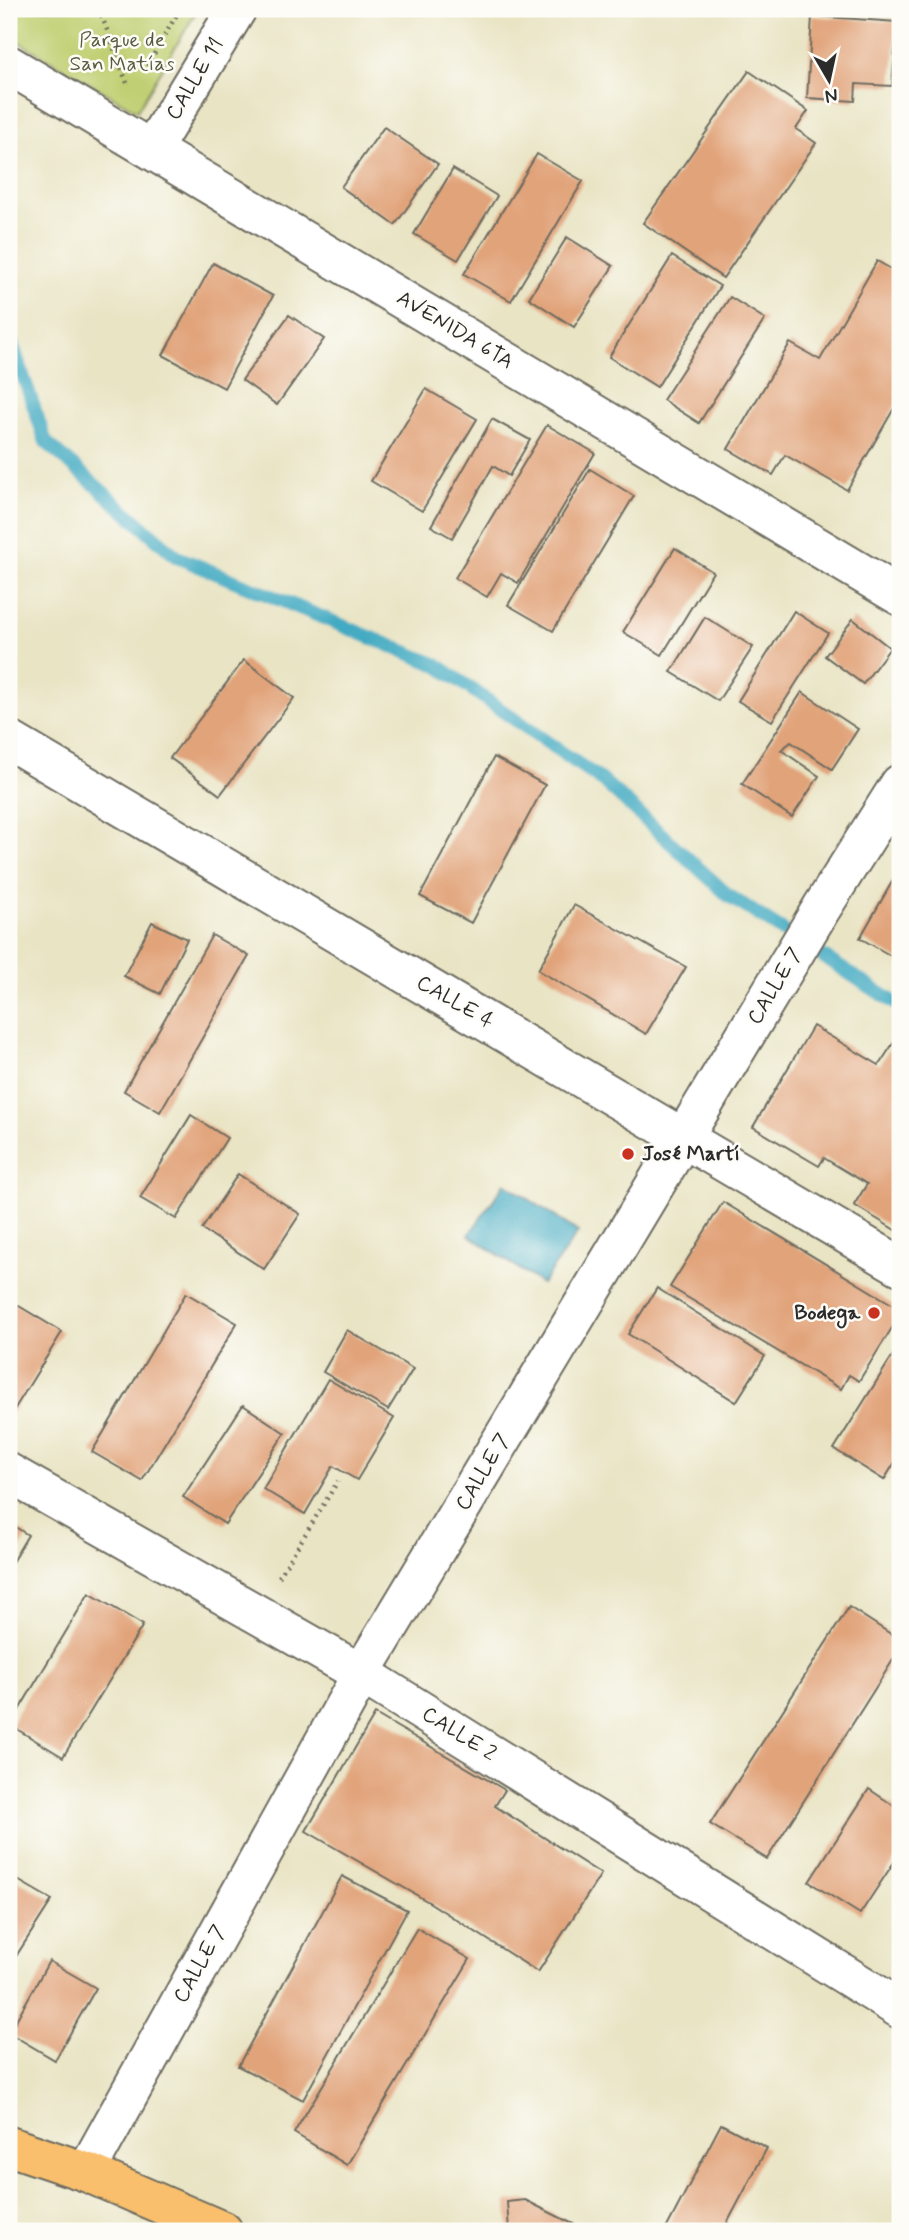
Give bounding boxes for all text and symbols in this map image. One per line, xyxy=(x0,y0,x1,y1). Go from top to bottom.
park label: Parque de San Matías xyxy=(70,26,174,78)
street label: CALLE 11 xyxy=(160,33,230,125)
north arrow xyxy=(794,46,864,116)
text: N xyxy=(823,82,840,109)
street label: AVENIDA 6TA xyxy=(391,284,519,376)
street label: CALLE 7 xyxy=(741,942,809,1030)
street label: CALLE 4 xyxy=(411,969,499,1035)
place label: José Martí xyxy=(642,1140,740,1168)
marker: José Martí xyxy=(620,1146,636,1162)
place label: Bodega xyxy=(794,1299,861,1329)
marker: Bodega xyxy=(866,1305,882,1321)
street label: CALLE 7 xyxy=(449,1428,517,1516)
street label: CALLE 2 xyxy=(416,1700,502,1768)
street label: CALLE 7 xyxy=(167,1920,233,2008)

